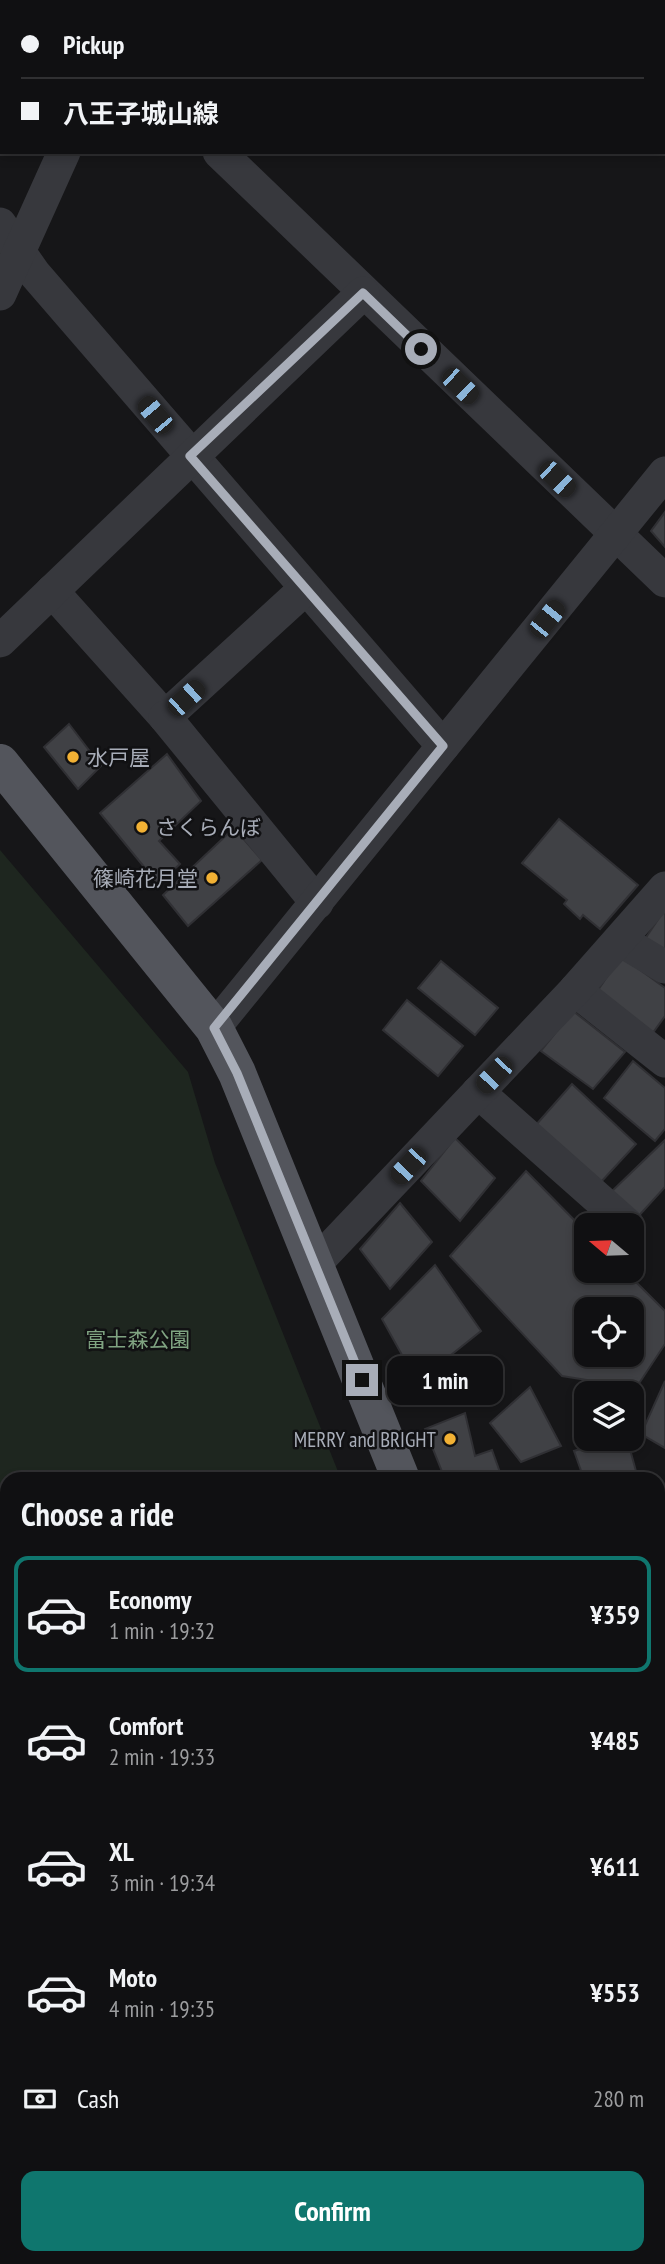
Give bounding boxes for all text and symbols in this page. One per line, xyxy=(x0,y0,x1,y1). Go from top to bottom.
text: Pickup xyxy=(63,28,124,61)
text: 八王子城山線 xyxy=(63,97,219,130)
route start xyxy=(405,333,437,365)
car xyxy=(438,364,483,408)
car xyxy=(134,392,177,438)
car xyxy=(535,457,580,501)
car xyxy=(526,596,569,642)
car xyxy=(164,676,209,720)
place label: 水戸屋 xyxy=(87,744,150,771)
marker: 水戸屋 xyxy=(65,749,81,765)
place label: さくらんぼ xyxy=(156,814,261,841)
marker: さくらんぼ xyxy=(134,819,150,835)
place label: 篠崎花月堂 xyxy=(93,865,198,892)
marker: 篠崎花月堂 xyxy=(204,870,220,886)
car xyxy=(472,1053,517,1097)
car xyxy=(386,1143,431,1189)
north arrow xyxy=(574,1213,644,1283)
map controls xyxy=(574,1213,644,1451)
button: locate xyxy=(574,1297,644,1367)
park label: 富士森公園 xyxy=(86,1326,191,1353)
callout: 1 min xyxy=(386,1356,502,1404)
route end xyxy=(346,1364,378,1396)
text: 1 min xyxy=(422,1366,468,1395)
button: layers xyxy=(574,1381,644,1451)
place label: MERRY and BRIGHT xyxy=(294,1426,437,1453)
marker: MERRY and BRIGHT xyxy=(442,1431,458,1447)
text: Choose a ride xyxy=(21,1493,174,1535)
icon: car xyxy=(25,1583,88,1646)
text: Economy xyxy=(109,1583,191,1616)
text: ¥359 xyxy=(590,1598,640,1631)
text: 1 min · 19:32 xyxy=(109,1616,215,1645)
icon: car xyxy=(25,1709,88,1772)
text: Comfort xyxy=(109,1709,183,1742)
text: ¥485 xyxy=(590,1724,640,1757)
text: 2 min · 19:33 xyxy=(109,1742,215,1771)
icon: car xyxy=(25,1835,88,1898)
text: XL xyxy=(109,1835,134,1868)
text: ¥611 xyxy=(590,1850,640,1883)
text: 3 min · 19:34 xyxy=(109,1868,215,1897)
icon: car xyxy=(25,1961,88,2024)
text: Moto xyxy=(109,1961,157,1994)
text: ¥553 xyxy=(590,1976,640,2009)
text: 4 min · 19:35 xyxy=(109,1994,215,2023)
icon: cash xyxy=(21,2080,59,2118)
text: Cash xyxy=(77,2082,119,2115)
text: 280 m xyxy=(593,2084,644,2113)
button: Confirm xyxy=(21,2171,644,2251)

